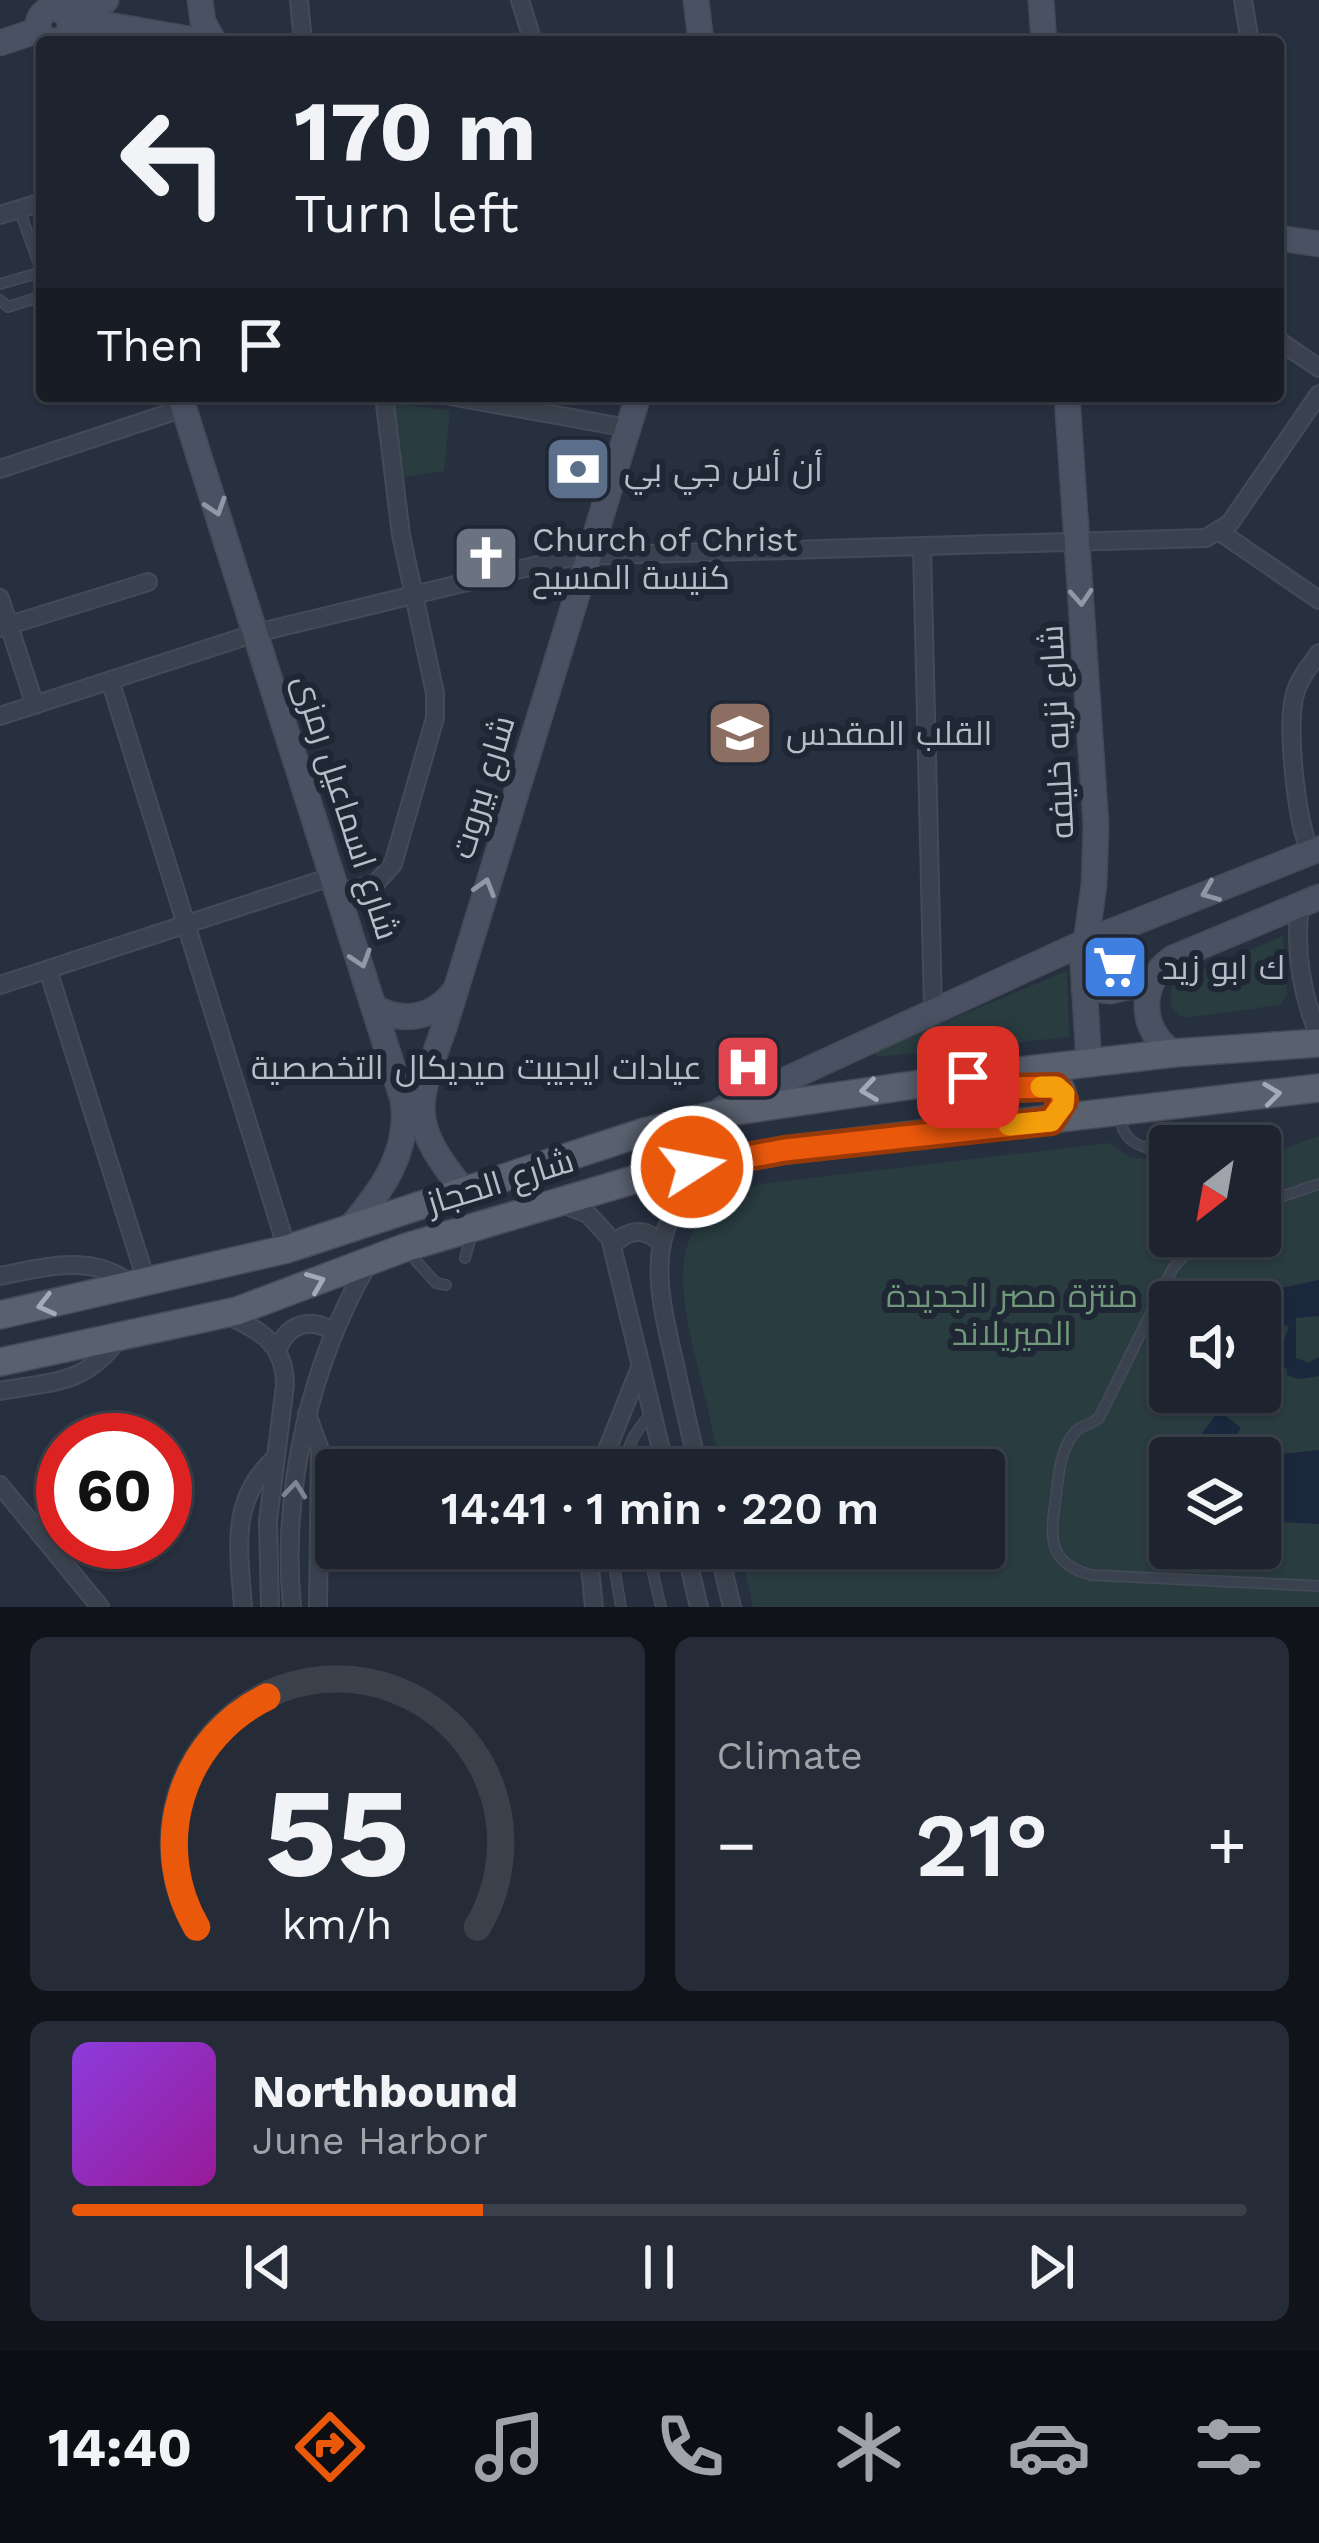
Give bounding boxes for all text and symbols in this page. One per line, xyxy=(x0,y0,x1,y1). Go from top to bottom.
text: 170 m xyxy=(294,82,536,180)
icon: left xyxy=(96,84,252,240)
text: Turn left xyxy=(294,182,519,245)
icon: arrive xyxy=(228,312,294,378)
text: Then xyxy=(96,319,204,372)
bank icon: أن أس جي بي xyxy=(543,434,613,504)
place label: أن أس جي بي xyxy=(624,449,823,495)
one-way arrow xyxy=(201,496,226,517)
place label: Church of Christ كنيسة المسيح xyxy=(532,520,798,600)
church icon: Church of Christ كنيسة المسيح xyxy=(451,523,521,593)
one-way arrow xyxy=(1067,588,1093,607)
street label: شارع نزيه خليفه xyxy=(1031,624,1085,840)
street label: شارع اسماعيل رمزى xyxy=(282,670,408,945)
school or university icon: القلب المقدس xyxy=(705,698,775,768)
street label: شارع بيروت xyxy=(442,711,526,864)
place label: القلب المقدس xyxy=(786,714,992,754)
one-way arrow xyxy=(471,877,496,898)
one-way arrow xyxy=(1201,878,1222,902)
supermarket icon: ك ابو زيد xyxy=(1080,932,1150,1002)
one-way arrow xyxy=(346,948,371,969)
place label: ك ابو زيد xyxy=(1162,948,1285,987)
pin xyxy=(917,1026,1019,1128)
hospital icon: عيادات ايجيبت ميديكال التخصصية xyxy=(713,1032,783,1102)
icon: arrive xyxy=(935,1044,1001,1110)
place label: عيادات ايجيبت ميديكال التخصصية xyxy=(251,1048,702,1087)
one-way arrow xyxy=(859,1076,878,1102)
one-way arrow xyxy=(1262,1082,1281,1108)
position arrow xyxy=(629,1104,755,1230)
north arrow xyxy=(1149,1125,1281,1257)
map controls xyxy=(1149,1125,1281,1569)
street label: شارع الحجاز xyxy=(420,1141,579,1226)
one-way arrow xyxy=(305,1272,326,1297)
park label: منتزة مصر الجديدة الميريلاند xyxy=(886,1276,1138,1353)
button: sound xyxy=(1149,1281,1281,1413)
one-way arrow xyxy=(36,1291,57,1316)
speed limit sign: 60 xyxy=(36,1413,192,1569)
button: layers xyxy=(1149,1437,1281,1569)
one-way arrow xyxy=(282,1480,307,1499)
text: 14:41 · 1 min · 220 m xyxy=(441,1482,879,1535)
text: Climate xyxy=(717,1733,863,1778)
text: 55 xyxy=(264,1760,410,1906)
text: 21° xyxy=(915,1792,1049,1898)
text: − xyxy=(717,1807,756,1884)
text: + xyxy=(1207,1807,1247,1884)
text: km/h xyxy=(282,1899,392,1949)
text: Northbound xyxy=(252,2065,518,2118)
text: June Harbor xyxy=(252,2118,488,2163)
icon: previous xyxy=(235,2234,301,2300)
icon: pause xyxy=(626,2234,692,2300)
icon: next xyxy=(1018,2234,1084,2300)
icon: directions xyxy=(288,2405,372,2489)
icon: music xyxy=(468,2405,552,2489)
icon: phone xyxy=(648,2405,732,2489)
icon: climate xyxy=(827,2405,911,2489)
icon: car xyxy=(1007,2405,1091,2489)
icon: filters xyxy=(1187,2405,1271,2489)
text: 14:40 xyxy=(48,2416,192,2479)

